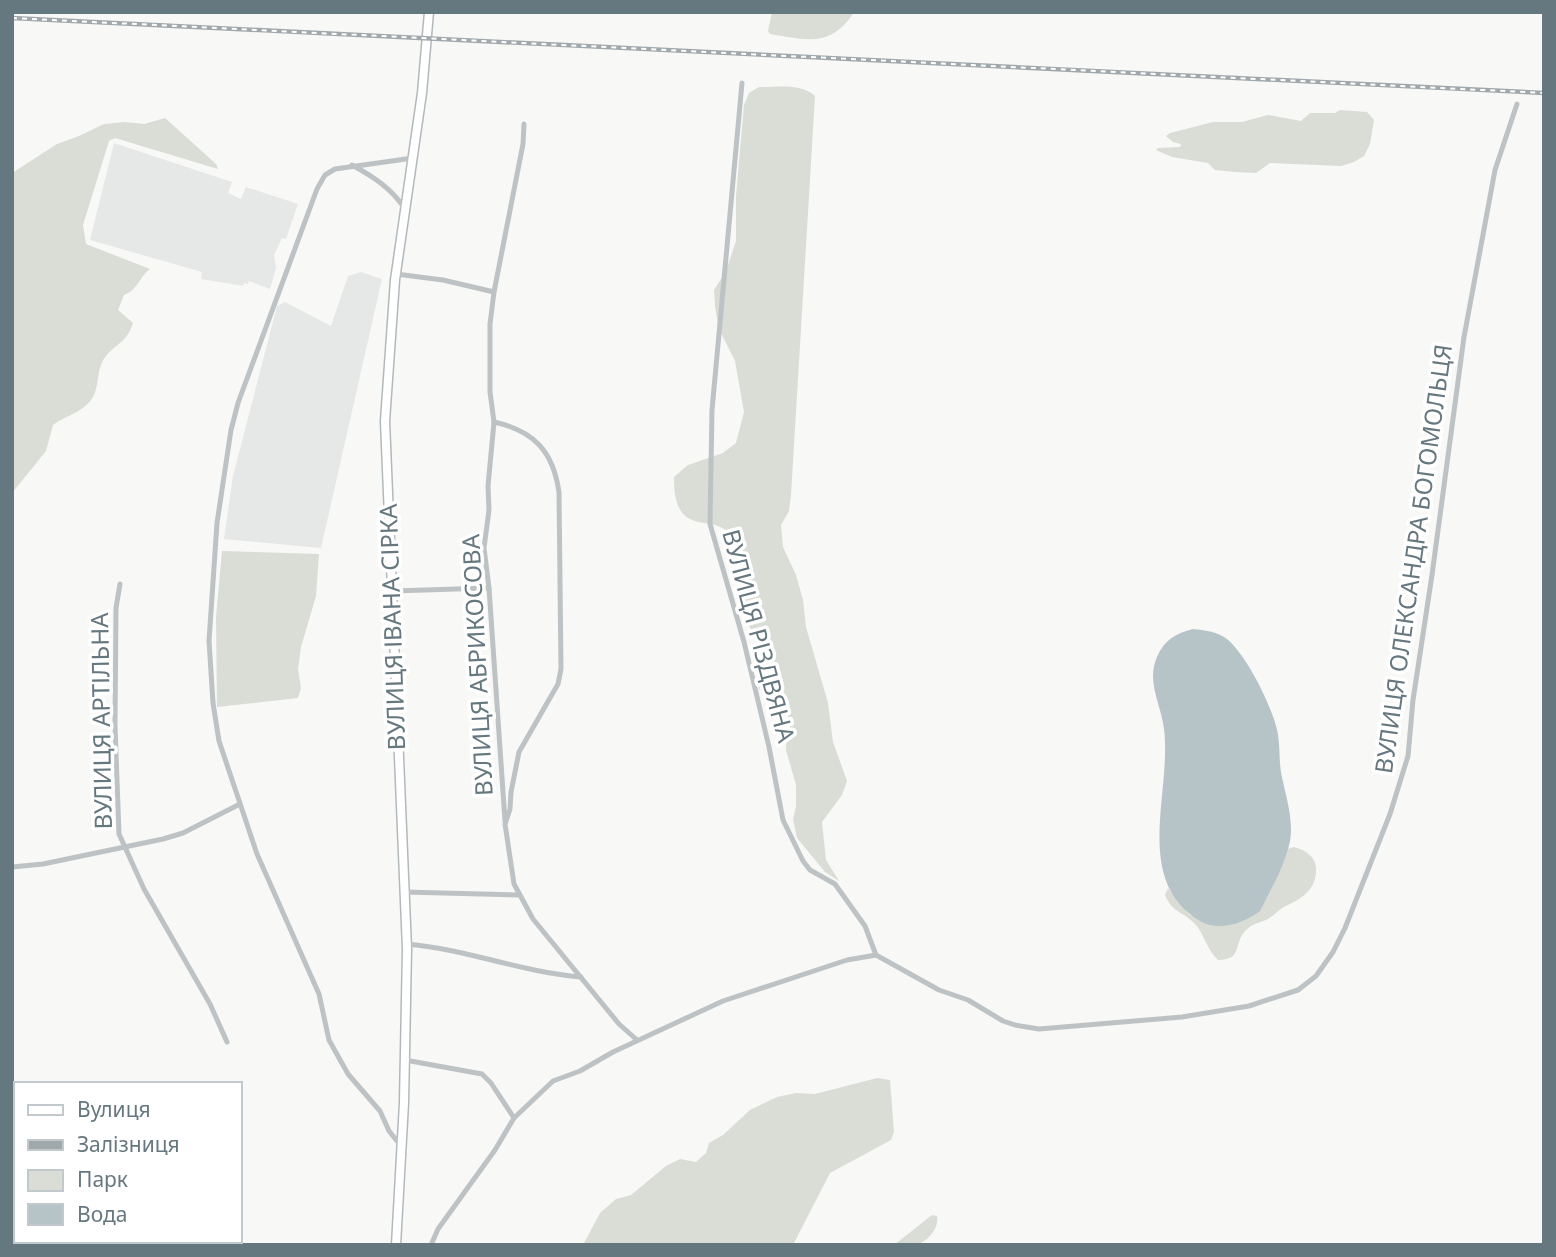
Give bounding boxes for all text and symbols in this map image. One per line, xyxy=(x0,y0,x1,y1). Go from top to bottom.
street label: ВУЛИЦЯ ОЛЕКСАНДРА БОГОМОЛЬЦЯ xyxy=(1366,342,1459,776)
street label: ВУЛИЦЯ ІВАНА СІРКА xyxy=(371,503,412,751)
street label: ВУЛИЦЯ РІЗДВЯНА xyxy=(715,525,804,746)
street label: ВУЛИЦЯ АБРИКОСОВА xyxy=(453,533,500,797)
street label: ВУЛИЦЯ АРТІЛЬНА xyxy=(82,612,119,830)
legend xyxy=(14,1082,242,1243)
text: Вулиця xyxy=(77,1095,151,1123)
text: Залізниця xyxy=(77,1130,180,1158)
text: Парк xyxy=(77,1165,128,1193)
text: Вода xyxy=(77,1200,127,1228)

